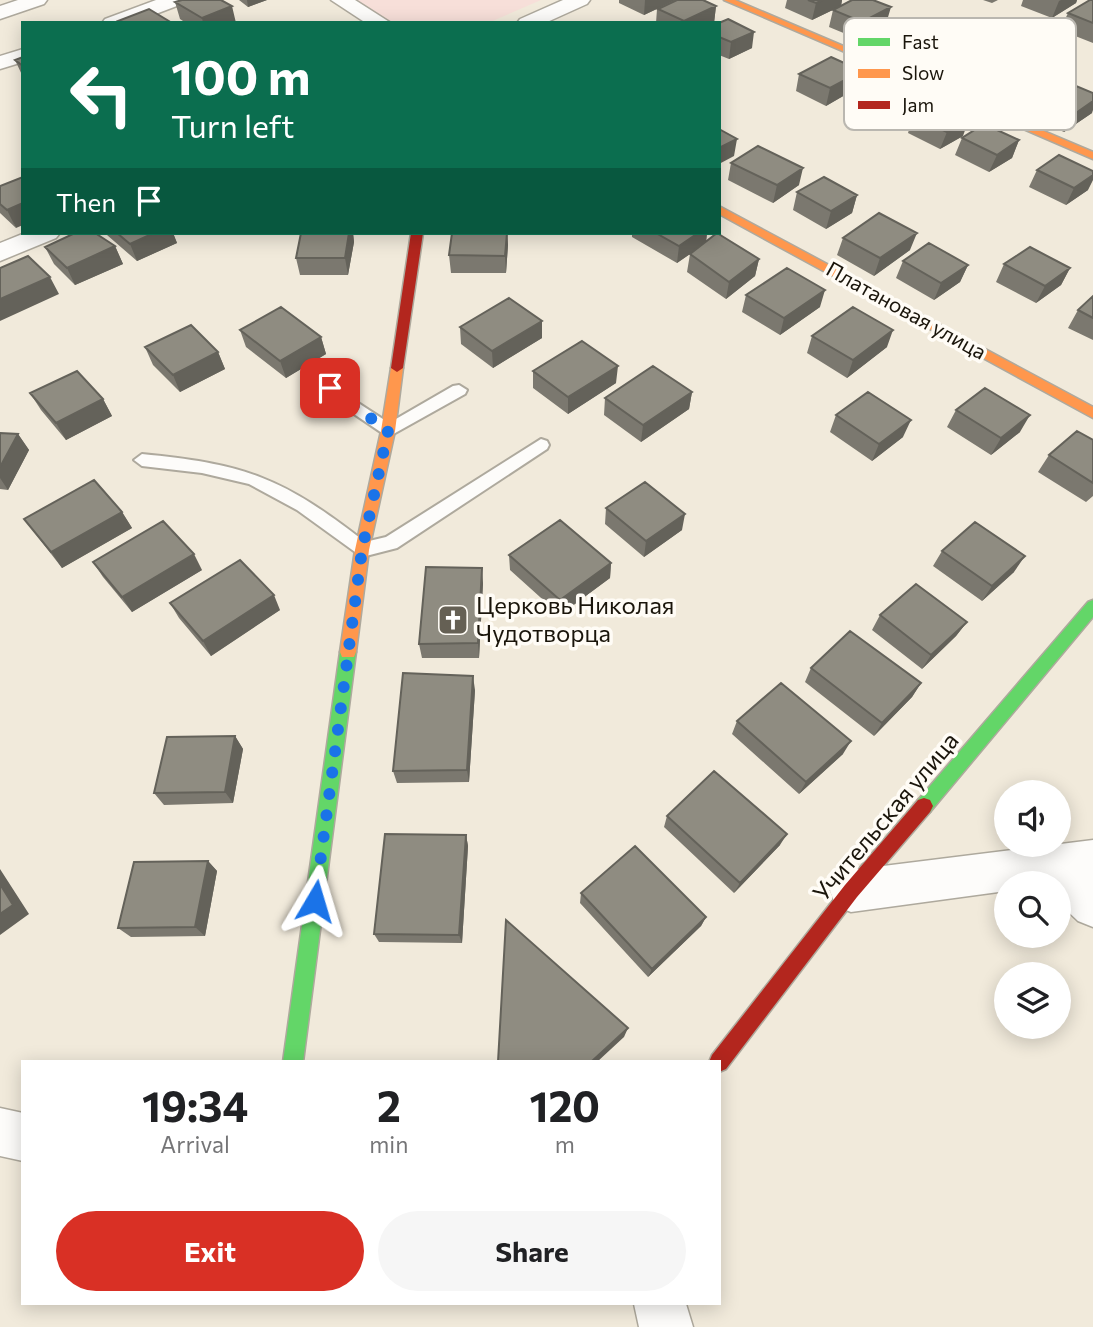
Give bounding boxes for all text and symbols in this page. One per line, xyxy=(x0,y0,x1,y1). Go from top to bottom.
legend xyxy=(844,18,1076,130)
text: Fast xyxy=(902,30,939,53)
text: 100 m xyxy=(171,45,310,105)
icon: left xyxy=(56,49,147,140)
text: Slow xyxy=(902,61,944,84)
text: Jam xyxy=(902,93,934,116)
text: Turn left xyxy=(171,105,295,145)
icon: arrive xyxy=(130,182,168,220)
text: Then xyxy=(56,186,116,217)
street label: Платановая улица xyxy=(823,255,991,364)
pin xyxy=(300,358,360,418)
icon: arrive xyxy=(311,369,349,407)
place label: Церковь Николая Чудотворца xyxy=(476,590,674,647)
church icon: Церковь Николая Чудотворца xyxy=(436,603,470,637)
street label: Учительская улица xyxy=(806,726,964,906)
map controls xyxy=(994,780,1071,1039)
button: sound xyxy=(994,780,1071,857)
position arrow xyxy=(278,864,352,938)
button: search xyxy=(994,871,1071,948)
button: layers xyxy=(994,962,1071,1039)
text: 19:34 xyxy=(142,1079,248,1131)
text: 2 xyxy=(377,1079,401,1131)
text: 120 xyxy=(529,1079,600,1131)
text: Arrival xyxy=(160,1130,230,1158)
text: min xyxy=(369,1130,408,1158)
text: m xyxy=(555,1130,575,1158)
button: Exit xyxy=(56,1211,364,1291)
button: Share xyxy=(378,1211,686,1291)

